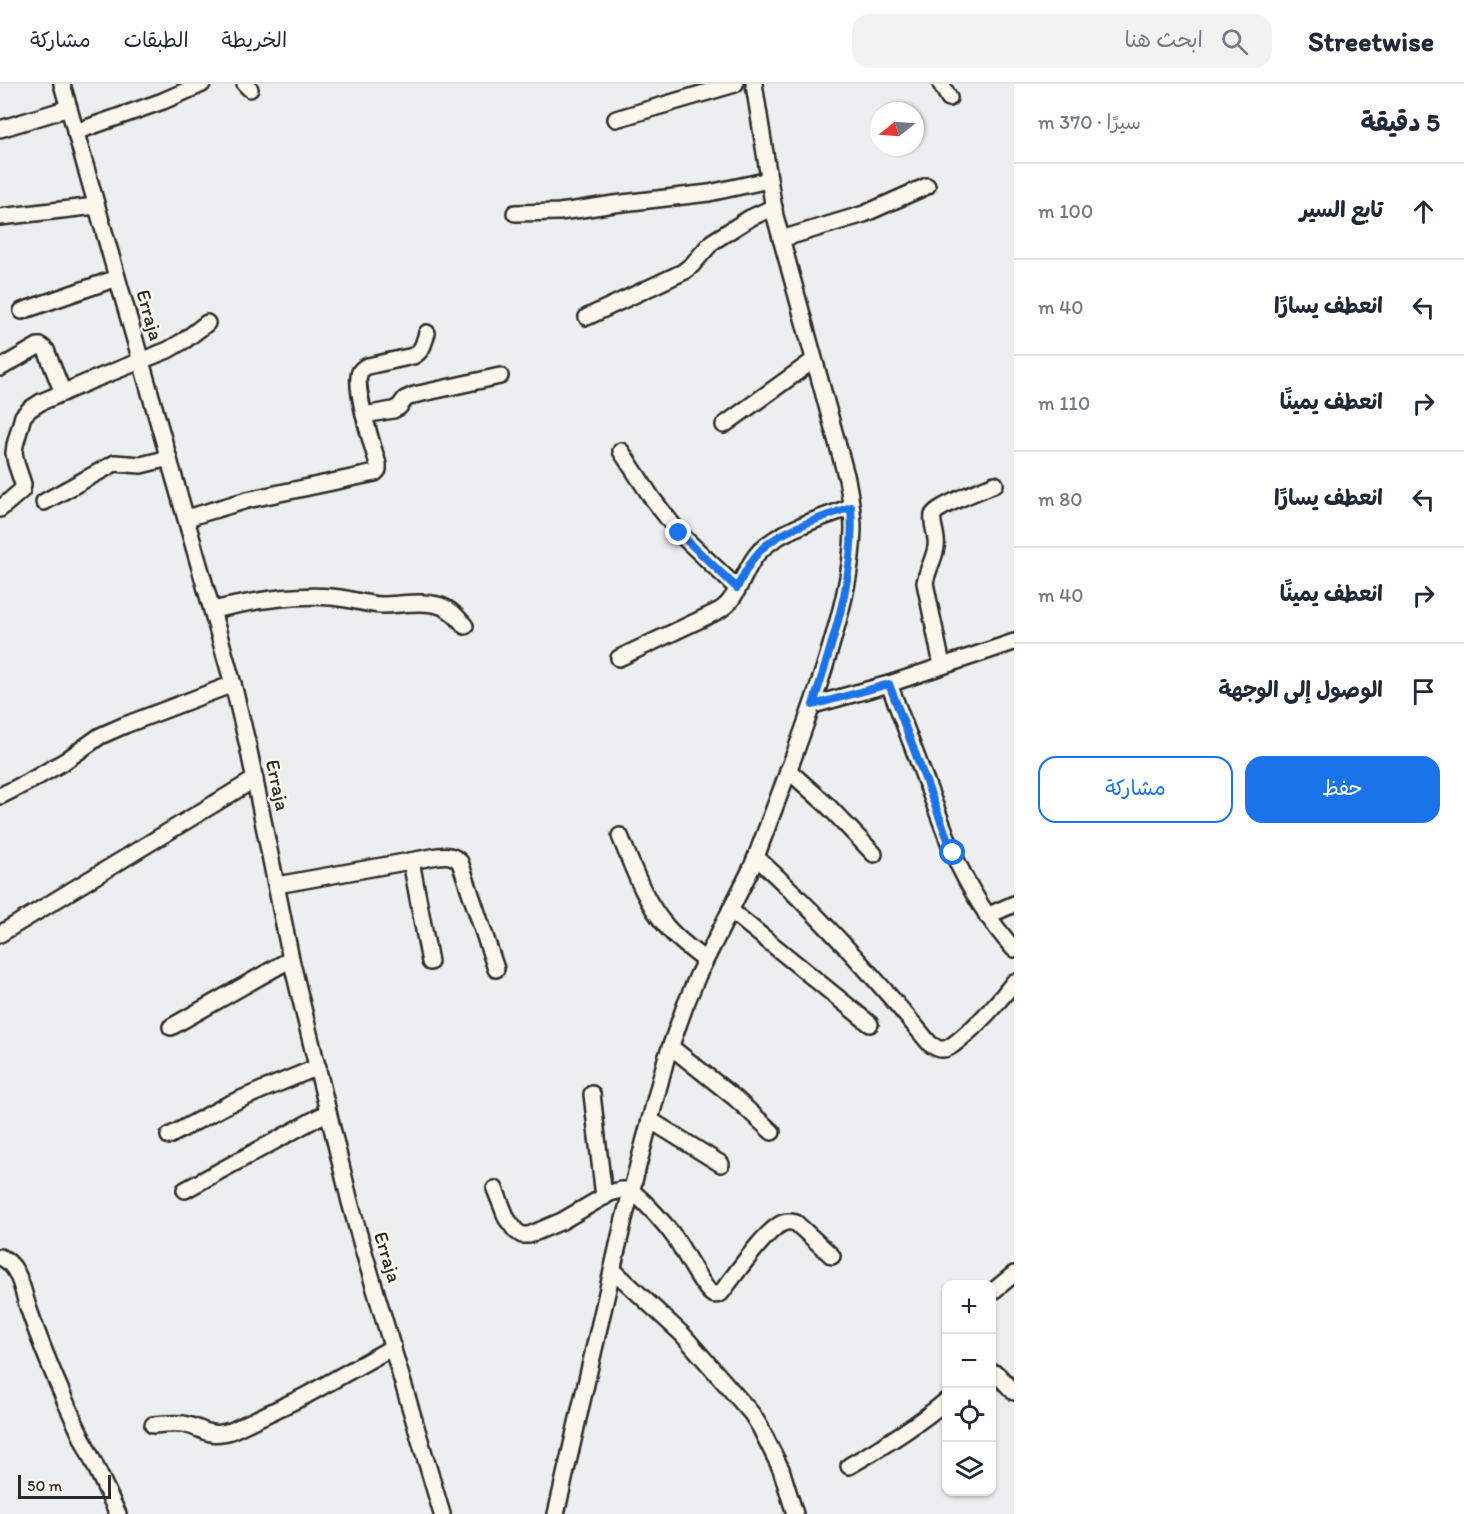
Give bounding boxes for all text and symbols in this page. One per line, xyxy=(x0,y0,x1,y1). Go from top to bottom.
search box xyxy=(852,14,1272,68)
text: Streetwise xyxy=(1308,24,1434,58)
icon: search xyxy=(1218,25,1251,58)
text: ابحث هنا xyxy=(1124,26,1203,53)
text: مشاركة xyxy=(30,27,91,52)
text: الطبقات xyxy=(124,27,189,52)
text: الخريطة xyxy=(222,27,287,52)
north arrow xyxy=(870,102,924,156)
text: 5 دقيقة xyxy=(1361,106,1440,138)
text: سيرًا · 370 m xyxy=(1038,110,1141,134)
icon: ahead xyxy=(1407,195,1440,228)
text: تابع السير xyxy=(1300,196,1383,223)
text: 100 m xyxy=(1038,199,1093,223)
street label: Erraja xyxy=(131,287,169,343)
icon: left xyxy=(1407,291,1440,324)
text: انعطف يسارًا xyxy=(1274,292,1383,319)
text: 40 m xyxy=(1038,295,1084,319)
icon: right xyxy=(1407,387,1440,420)
text: انعطف يمينًا xyxy=(1280,388,1383,415)
text: 110 m xyxy=(1038,391,1090,415)
icon: left xyxy=(1407,483,1440,516)
text: انعطف يسارًا xyxy=(1274,484,1383,511)
text: 80 m xyxy=(1038,487,1083,511)
route end xyxy=(665,519,691,545)
icon: right xyxy=(1407,579,1440,612)
text: انعطف يمينًا xyxy=(1280,580,1383,607)
text: 40 m xyxy=(1038,583,1084,607)
icon: arrive xyxy=(1407,675,1440,708)
text: الوصول إلى الوجهة xyxy=(1218,676,1383,703)
button: مشاركة xyxy=(1038,756,1233,823)
button: حفظ xyxy=(1245,756,1440,823)
street label: Erraja xyxy=(261,757,295,813)
route start xyxy=(939,839,965,865)
street label: Erraja xyxy=(369,1229,407,1285)
map controls xyxy=(942,1280,996,1496)
button: + xyxy=(942,1280,996,1334)
button: − xyxy=(942,1334,996,1388)
button: locate xyxy=(942,1388,996,1442)
button: layers xyxy=(942,1442,996,1496)
scale bar xyxy=(18,1472,111,1500)
text: 50 m xyxy=(27,1476,62,1495)

